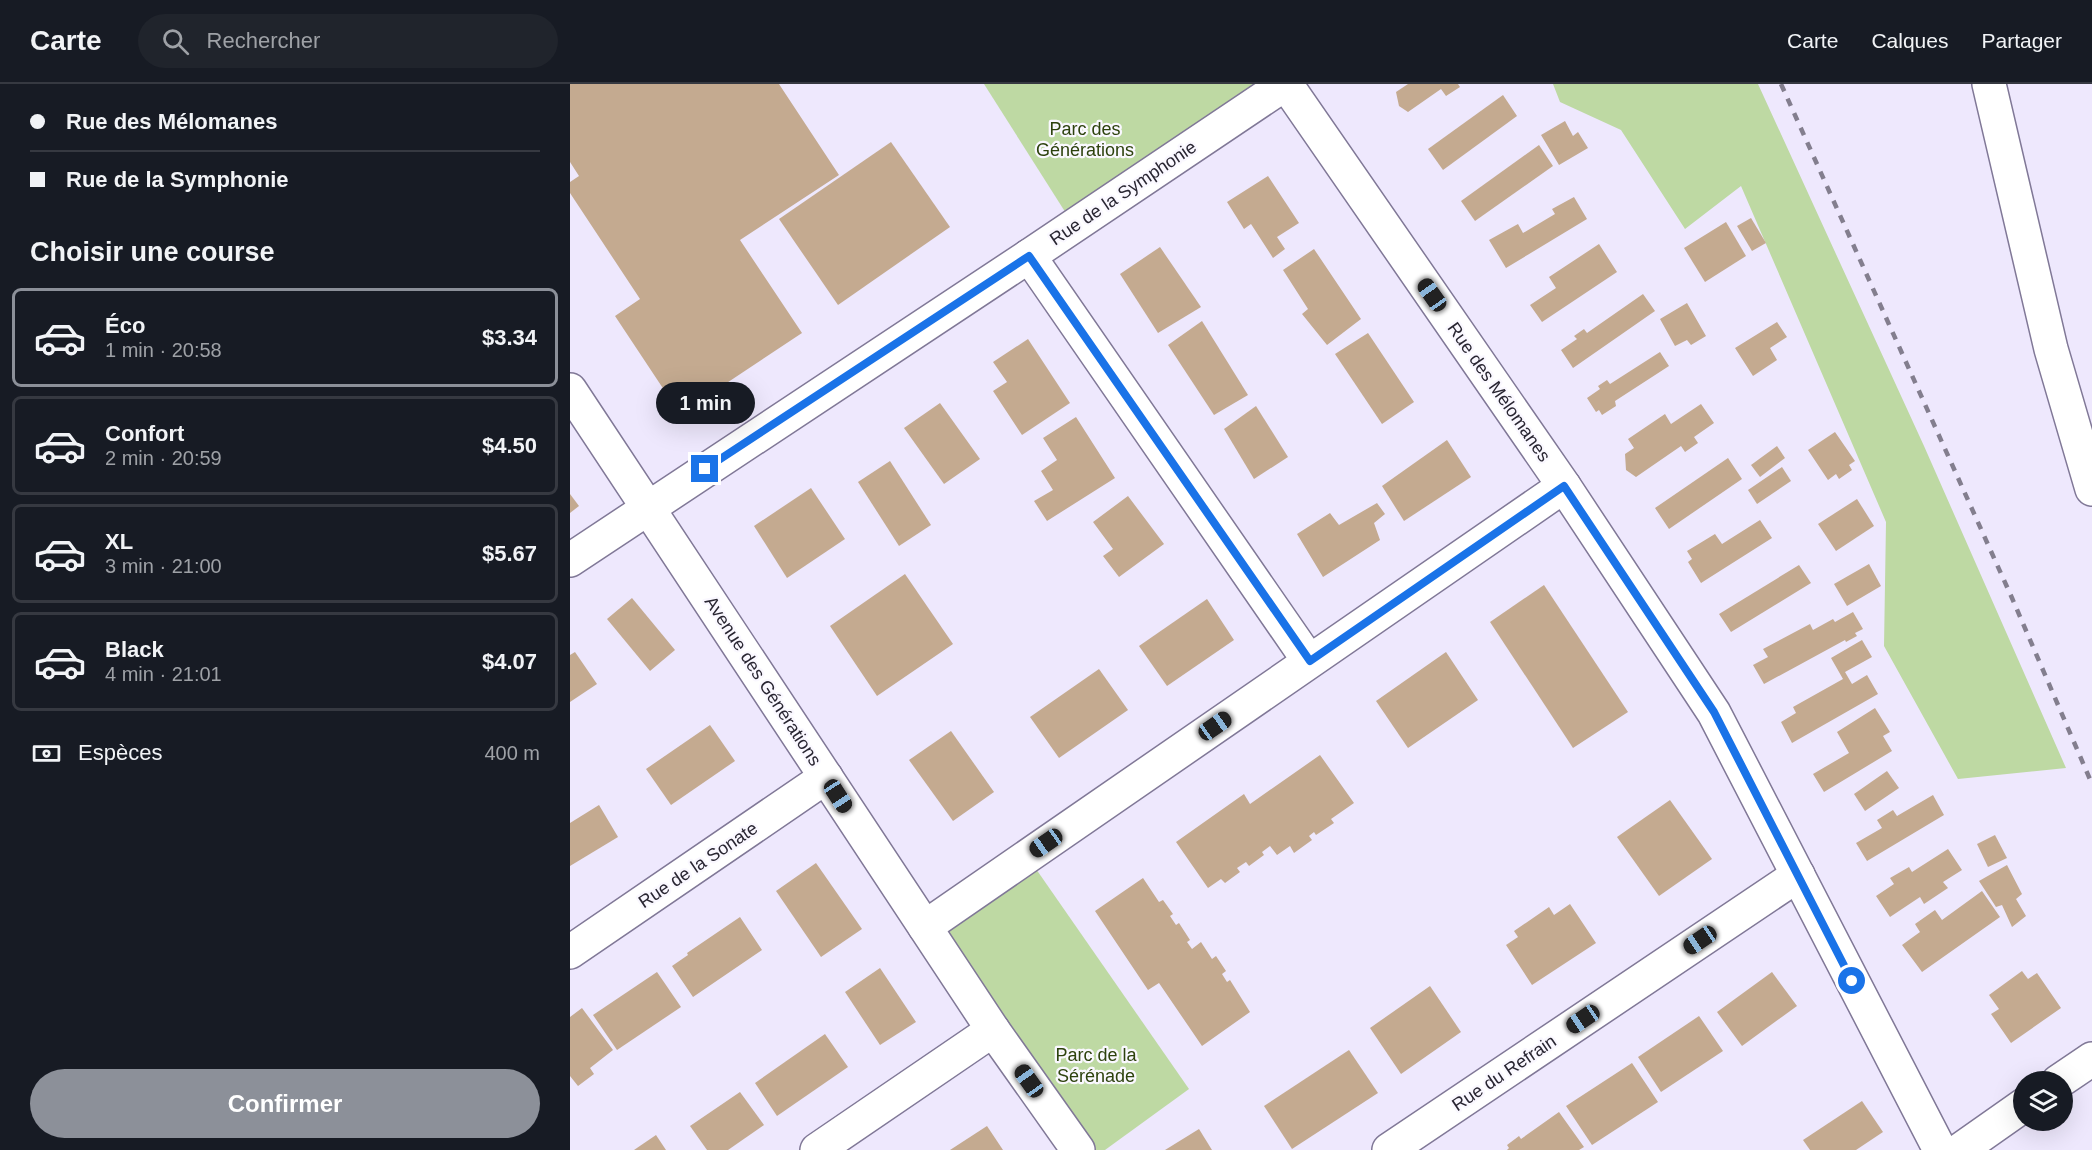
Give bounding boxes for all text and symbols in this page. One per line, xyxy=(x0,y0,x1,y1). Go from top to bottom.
search box xyxy=(138,14,558,68)
text: Carte xyxy=(30,25,102,56)
icon: search xyxy=(159,25,192,58)
text: Rechercher xyxy=(207,28,320,53)
text: Carte xyxy=(1787,29,1838,52)
text: Calques xyxy=(1871,29,1948,52)
text: Partager xyxy=(1981,29,2062,52)
text: Rue des Mélomanes xyxy=(66,109,278,134)
park label: Parc des Générations xyxy=(1036,119,1134,160)
street label: Rue de la Symphonie xyxy=(1046,137,1200,249)
text: Rue de la Symphonie xyxy=(66,167,289,192)
text: Choisir une course xyxy=(30,237,275,267)
car xyxy=(1414,275,1450,315)
icon: car xyxy=(33,311,87,365)
text: Éco xyxy=(105,313,145,338)
street label: Rue des Mélomanes xyxy=(1443,319,1555,465)
text: $3.34 xyxy=(482,325,537,350)
text: 1 min · 20:58 xyxy=(105,339,222,361)
callout: 1 min xyxy=(656,382,754,424)
text: 1 min xyxy=(679,392,732,414)
icon: car xyxy=(33,419,87,473)
text: Confort xyxy=(105,421,184,446)
text: $4.50 xyxy=(482,433,537,458)
text: 2 min · 20:59 xyxy=(105,447,222,469)
route end xyxy=(691,455,718,482)
icon: car xyxy=(33,527,87,581)
text: XL xyxy=(105,529,133,554)
text: $5.67 xyxy=(482,541,537,566)
text: 3 min · 21:00 xyxy=(105,555,222,577)
street label: Avenue des Générations xyxy=(701,593,825,769)
icon: car xyxy=(33,635,87,689)
text: Black xyxy=(105,637,164,662)
text: $4.07 xyxy=(482,649,537,674)
text: 4 min · 21:01 xyxy=(105,663,222,685)
car xyxy=(1195,708,1235,744)
icon: cash xyxy=(30,737,63,770)
text: Espèces xyxy=(78,740,162,765)
text: 400 m xyxy=(484,742,540,764)
car xyxy=(821,776,855,816)
street label: Rue de la Sonate xyxy=(635,818,761,912)
car xyxy=(1026,825,1066,861)
car xyxy=(1680,922,1720,958)
route start xyxy=(1838,967,1865,994)
car xyxy=(1563,1001,1603,1037)
street label: Rue du Refrain xyxy=(1448,1031,1560,1115)
park label: Parc de la Sérénade xyxy=(1055,1045,1138,1086)
car xyxy=(1011,1061,1047,1101)
button: Confirmer xyxy=(30,1069,540,1138)
map controls xyxy=(2013,1071,2073,1131)
button: layers xyxy=(2013,1071,2073,1131)

